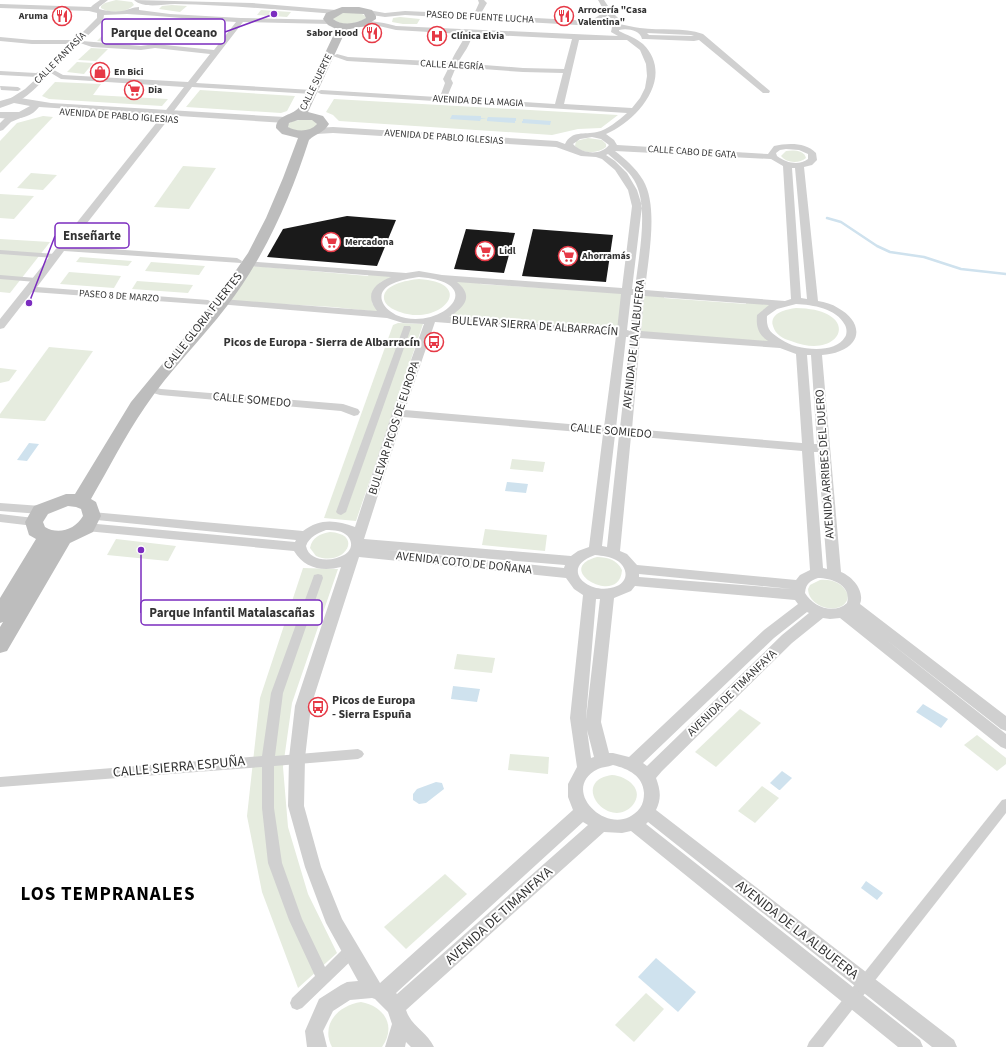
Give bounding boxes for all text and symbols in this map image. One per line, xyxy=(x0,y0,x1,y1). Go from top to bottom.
place label: Arrocería "Casa Valentina" xyxy=(577,3,647,29)
restaurant icon: Aruma xyxy=(51,5,73,27)
restaurant icon: Arrocería "Casa Valentina" xyxy=(553,5,575,27)
street label: PASEO DE FUENTE LUCHA xyxy=(426,7,535,27)
place label: Aruma xyxy=(18,9,48,23)
callout: Parque del Oceano xyxy=(102,19,225,44)
restaurant icon: Sabor Hood xyxy=(361,22,383,44)
text: Parque del Oceano xyxy=(111,24,217,42)
hospital icon: Clínica Elvia xyxy=(426,25,448,47)
place label: Sabor Hood xyxy=(306,26,358,40)
street label: CALLE FANTASÍA xyxy=(31,28,90,87)
place label: Clínica Elvia xyxy=(451,29,504,43)
street label: CALLE SUERTE xyxy=(296,51,336,113)
street label: CALLE ALEGRÍA xyxy=(420,56,485,74)
shop icon: En Bici xyxy=(89,61,111,83)
place label: En Bici xyxy=(114,65,144,79)
supermarket icon: Dia xyxy=(123,79,145,101)
place label: Dia xyxy=(148,83,162,97)
street label: AVENIDA DE LA MAGIA xyxy=(432,92,524,110)
street label: AVENIDA DE PABLO IGLESIAS xyxy=(59,105,179,127)
street label: AVENIDA DE PABLO IGLESIAS xyxy=(384,126,504,148)
street label: CALLE CABO DE GATA xyxy=(647,142,737,162)
callout: Enseñarte xyxy=(55,223,129,248)
text: Enseñarte xyxy=(63,227,121,245)
supermarket icon: Mercadona xyxy=(320,231,342,253)
place label: Mercadona xyxy=(345,235,394,249)
supermarket icon: Lidl xyxy=(474,240,496,262)
place label: Lidl xyxy=(499,244,516,258)
supermarket icon: Ahorramás xyxy=(557,245,579,267)
place label: Ahorramás xyxy=(581,249,631,263)
street label: CALLE GLORIA FUERTES xyxy=(160,269,246,373)
street label: AVENIDA DE LA ALBUFERA xyxy=(619,278,649,409)
street label: PASEO 8 DE MARZO xyxy=(78,286,160,306)
street label: BULEVAR SIERRA DE ALBARRACÍN xyxy=(451,312,619,340)
bus stop icon: Picos de Europa - Sierra de Albarracín xyxy=(423,331,445,353)
place label: Picos de Europa - Sierra de Albarracín xyxy=(224,334,420,351)
street label: BULEVAR PICOS DE EUROPA xyxy=(364,359,424,497)
street label: CALLE SOMEDO xyxy=(212,388,292,412)
street label: AVENIDA ARRIBES DEL DUERO xyxy=(811,389,839,539)
street label: CALLE SOMIEDO xyxy=(570,419,652,443)
street label: AVENIDA COTO DE DOÑANA xyxy=(395,547,533,579)
callout: Parque Infantil Matalascañas xyxy=(141,600,322,625)
text: Parque Infantil Matalascañas xyxy=(149,604,315,622)
street label: AVENIDA DE TIMANFAYA xyxy=(683,645,781,740)
place label: Picos de Europa - Sierra Espuña xyxy=(332,692,415,723)
bus stop icon: Picos de Europa - Sierra Espuña xyxy=(307,696,329,718)
street label: CALLE SIERRA ESPUÑA xyxy=(112,751,246,783)
street label: AVENIDA DE TIMANFAYA xyxy=(441,862,557,970)
street label: AVENIDA DE LA ALBUFERA xyxy=(731,876,863,985)
district label: LOS TEMPRANALES xyxy=(20,881,196,908)

